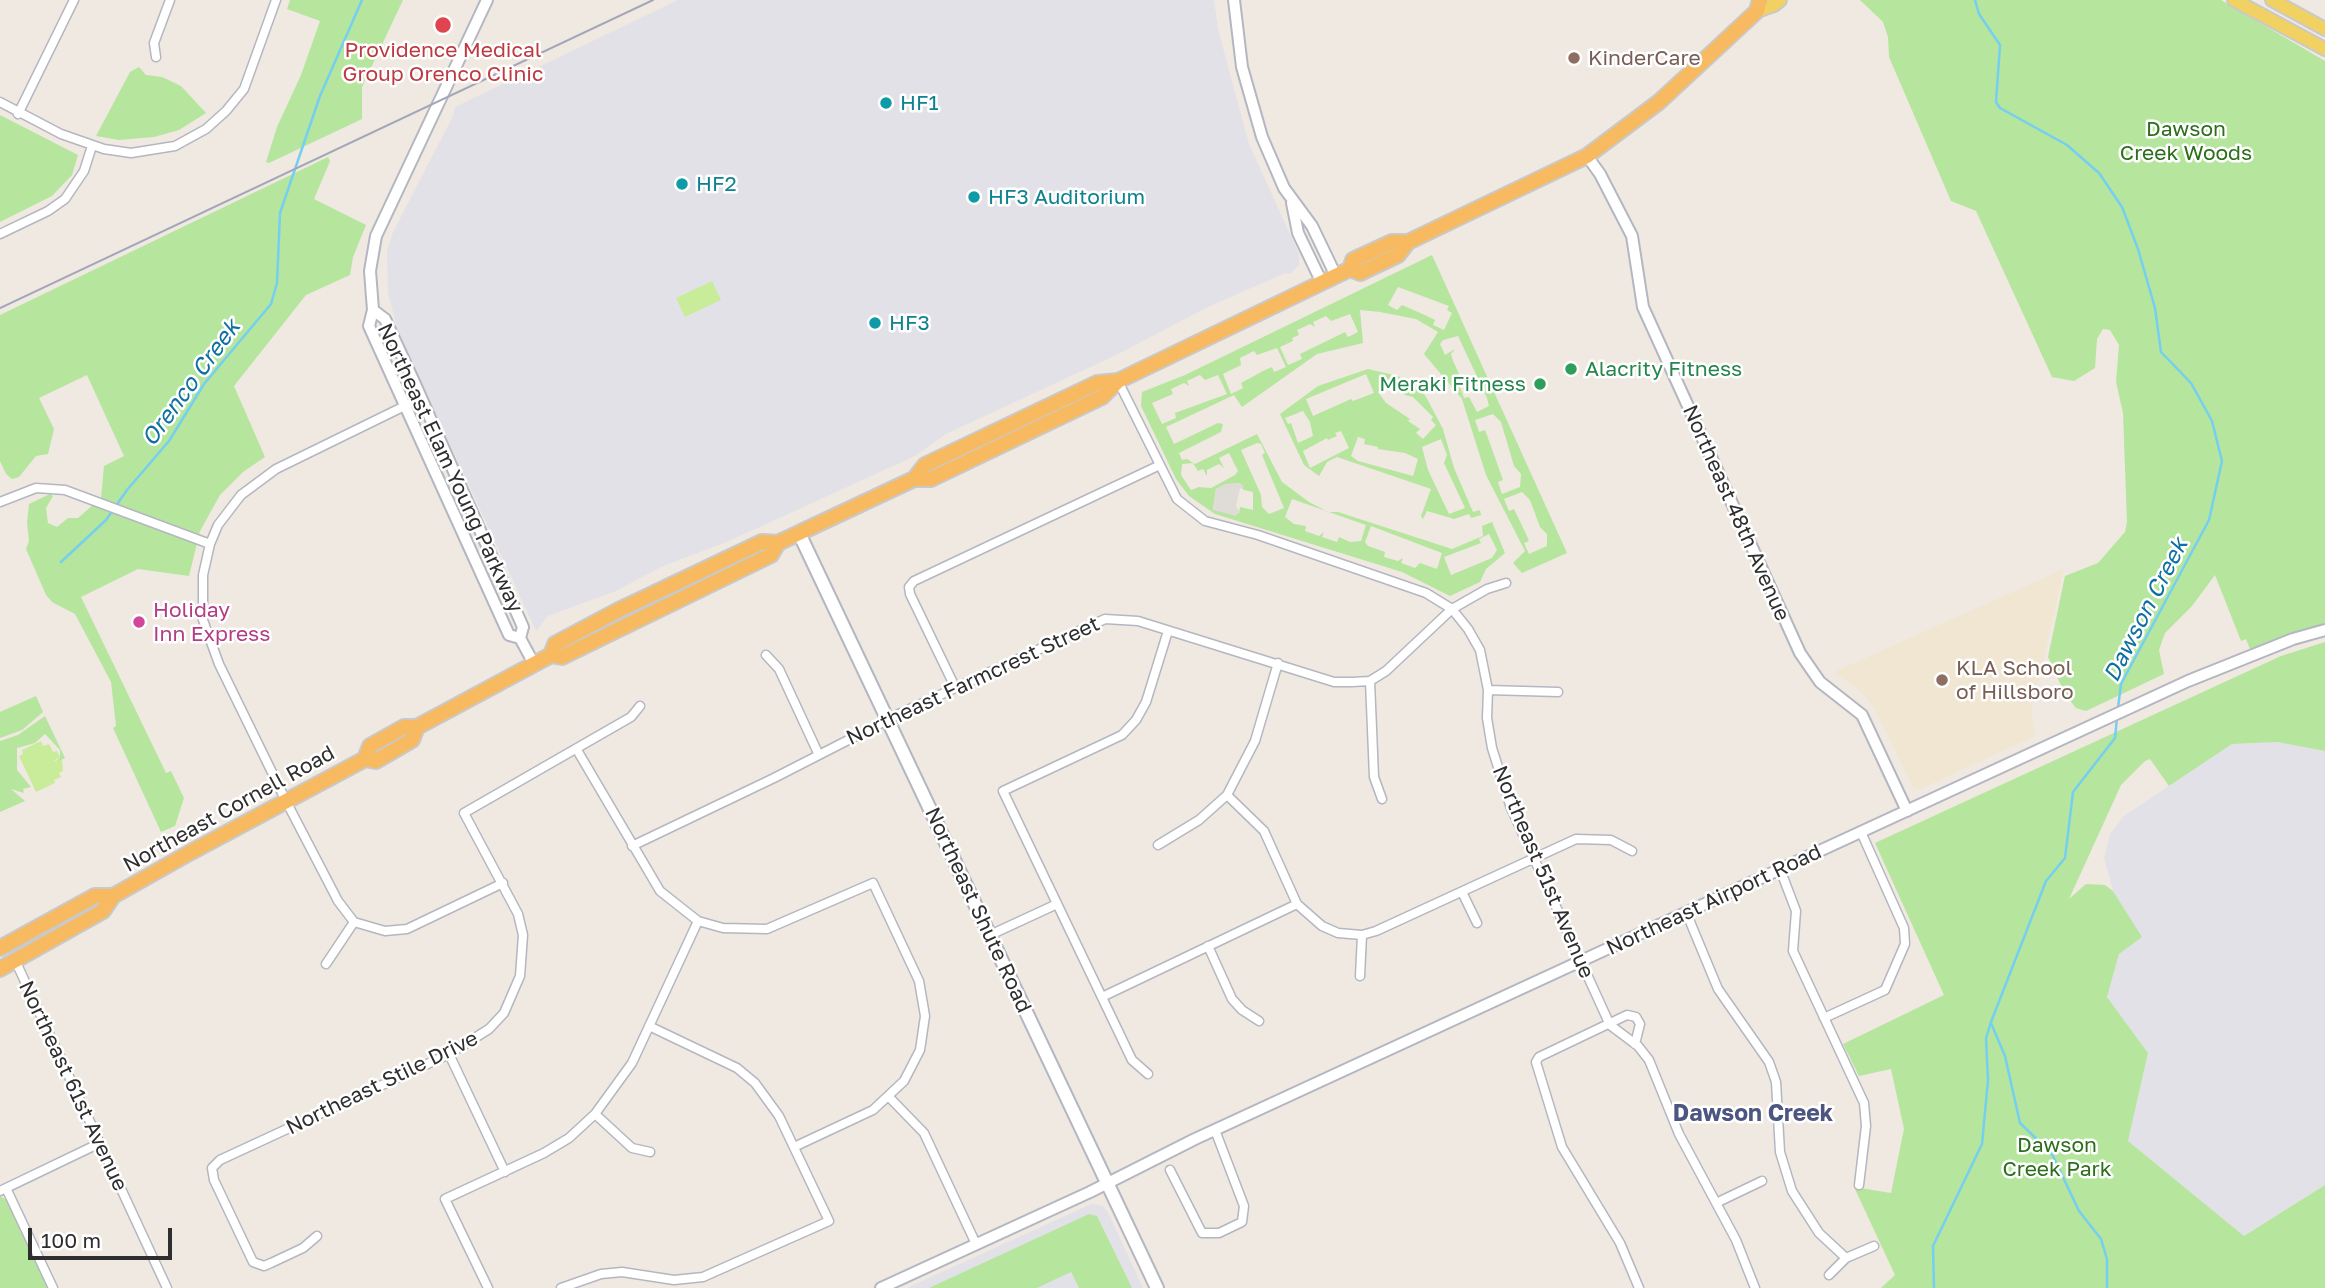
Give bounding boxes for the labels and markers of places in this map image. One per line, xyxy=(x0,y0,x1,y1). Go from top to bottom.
marker: Providence Medical Group Orenco Clinic xyxy=(433,15,453,35)
place label: Providence Medical Group Orenco Clinic xyxy=(343,37,543,87)
place label: KinderCare xyxy=(1588,45,1701,71)
marker: KinderCare xyxy=(1566,50,1582,66)
place label: HF1 xyxy=(900,90,939,116)
marker: HF1 xyxy=(878,95,894,111)
place label: HF2 xyxy=(696,171,737,197)
marker: HF2 xyxy=(674,176,690,192)
place label: HF3 Auditorium xyxy=(988,184,1145,210)
marker: HF3 Auditorium xyxy=(966,189,982,205)
place label: HF3 xyxy=(889,310,930,336)
marker: HF3 xyxy=(867,315,883,331)
place label: Alacrity Fitness xyxy=(1585,356,1742,382)
marker: Alacrity Fitness xyxy=(1563,361,1579,377)
place label: Meraki Fitness xyxy=(1379,371,1526,397)
marker: Meraki Fitness xyxy=(1532,376,1548,392)
place label: Holiday Inn Express xyxy=(153,597,270,647)
marker: Holiday Inn Express xyxy=(131,614,147,630)
place label: KLA School of Hillsboro xyxy=(1956,655,2074,705)
marker: KLA School of Hillsboro xyxy=(1934,672,1950,688)

